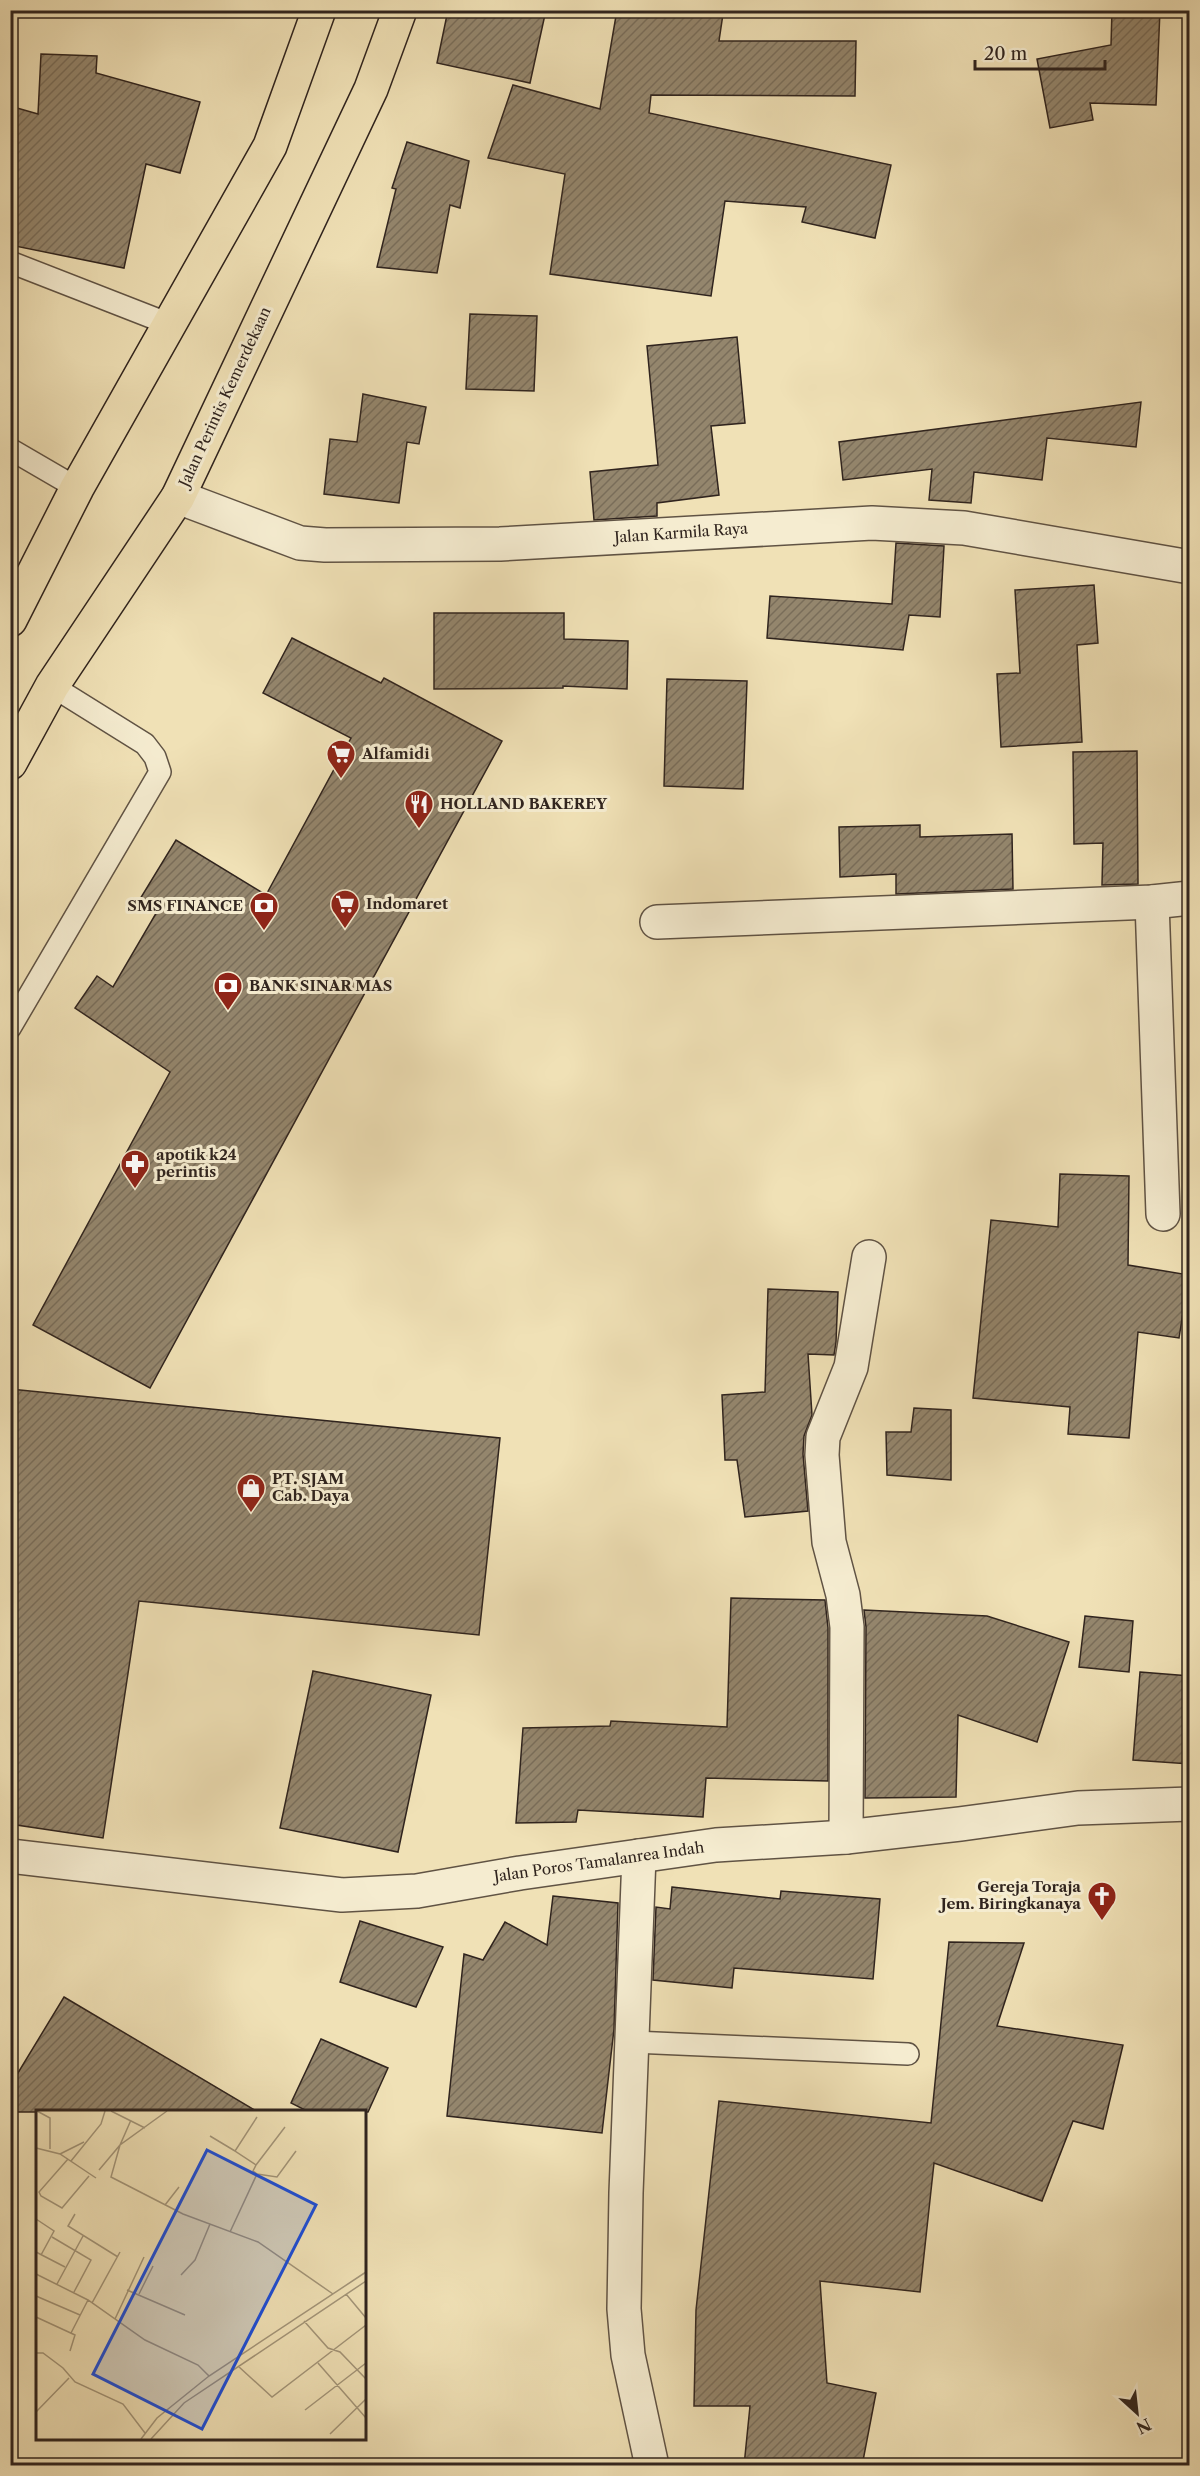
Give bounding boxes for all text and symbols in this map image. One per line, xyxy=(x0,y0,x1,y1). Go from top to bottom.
scale bar xyxy=(975,33,1106,71)
text: 20 m xyxy=(984,43,1028,65)
street label: Jalan Perintis Kemerdekaan xyxy=(174,303,275,492)
street label: Jalan Karmila Raya xyxy=(612,518,748,547)
supermarket icon: Alfamidi xyxy=(325,738,357,780)
place label: Alfamidi xyxy=(361,744,430,763)
restaurant icon: HOLLAND BAKEREY xyxy=(403,788,435,830)
place label: HOLLAND BAKEREY xyxy=(440,794,608,813)
supermarket icon: Indomaret xyxy=(329,888,361,930)
bank icon: SMS FINANCE xyxy=(248,890,280,932)
place label: Indomaret xyxy=(366,894,448,913)
place label: SMS FINANCE xyxy=(127,896,243,915)
bank icon: BANK SINAR MAS xyxy=(212,970,244,1012)
place label: BANK SINAR MAS xyxy=(249,976,392,995)
place label: apotik k24 perintis xyxy=(156,1145,237,1181)
pharmacy icon: apotik k24 perintis xyxy=(119,1148,151,1190)
place label: PT. SJAM Cab. Daya xyxy=(272,1469,350,1505)
shop icon: PT. SJAM Cab. Daya xyxy=(235,1472,267,1514)
street label: Jalan Poros Tamalanrea Indah xyxy=(491,1837,706,1886)
place label: Gereja Toraja Jem. Biringkanaya xyxy=(938,1877,1081,1913)
church icon: Gereja Toraja Jem. Biringkanaya xyxy=(1086,1880,1118,1922)
inset map xyxy=(36,2110,366,2440)
north arrow xyxy=(1107,2383,1167,2443)
text: N xyxy=(1133,2414,1155,2438)

